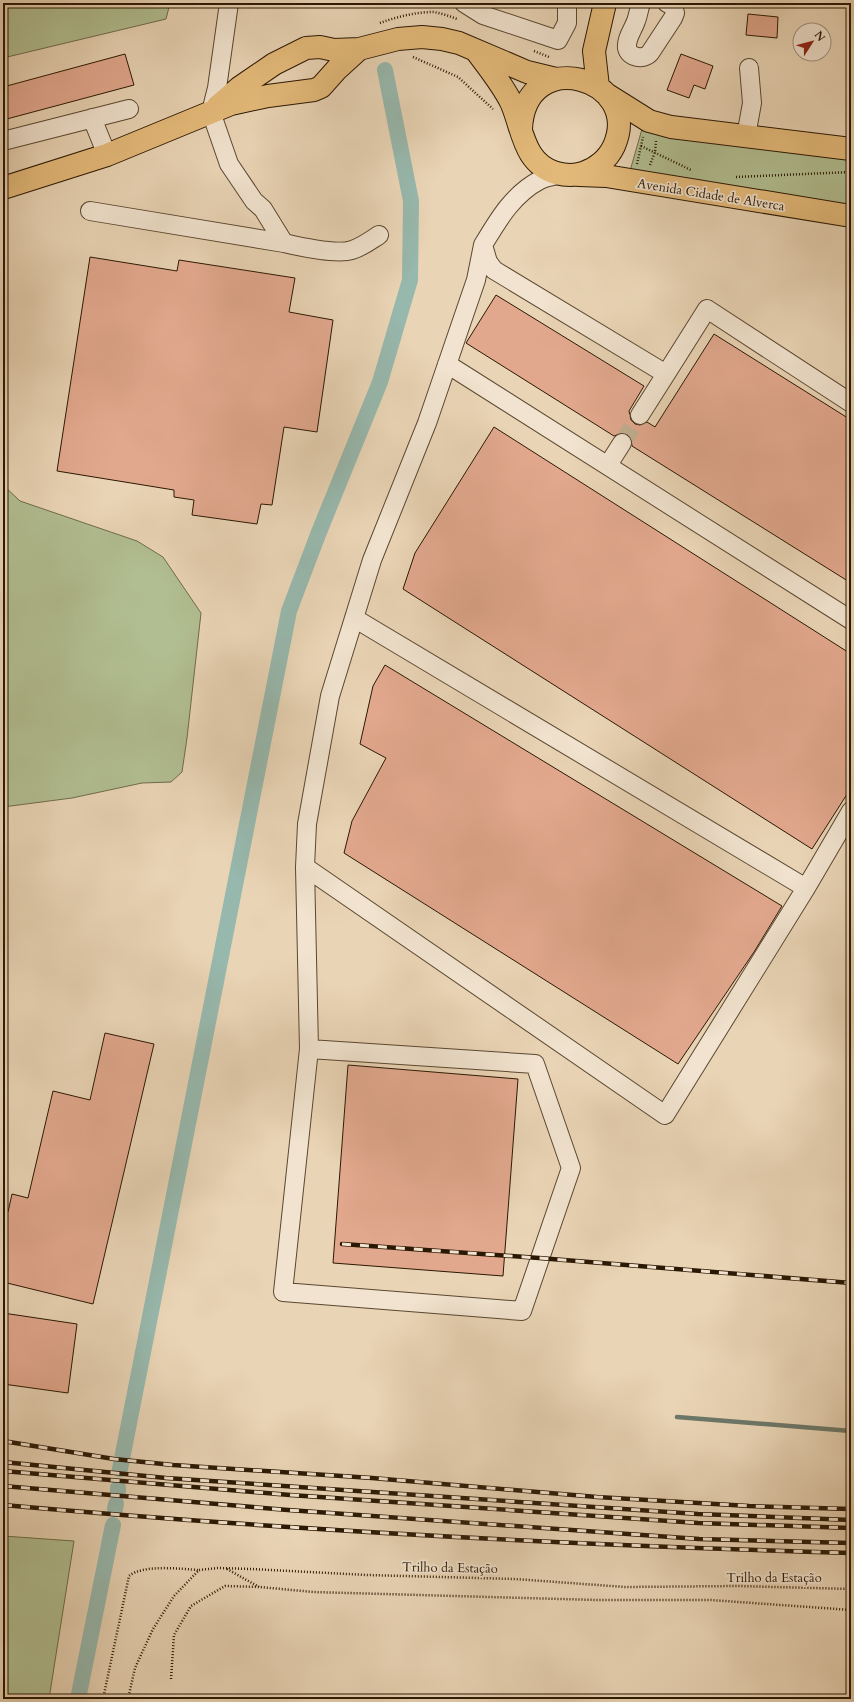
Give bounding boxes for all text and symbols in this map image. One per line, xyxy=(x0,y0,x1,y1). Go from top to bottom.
north arrow xyxy=(792,22,832,62)
text: N xyxy=(811,28,829,45)
street label: Avenida Cidade de Alverca xyxy=(636,174,786,216)
street label: Trilho da Estação xyxy=(402,1558,498,1578)
street label: Trilho da Estação xyxy=(726,1569,822,1587)

